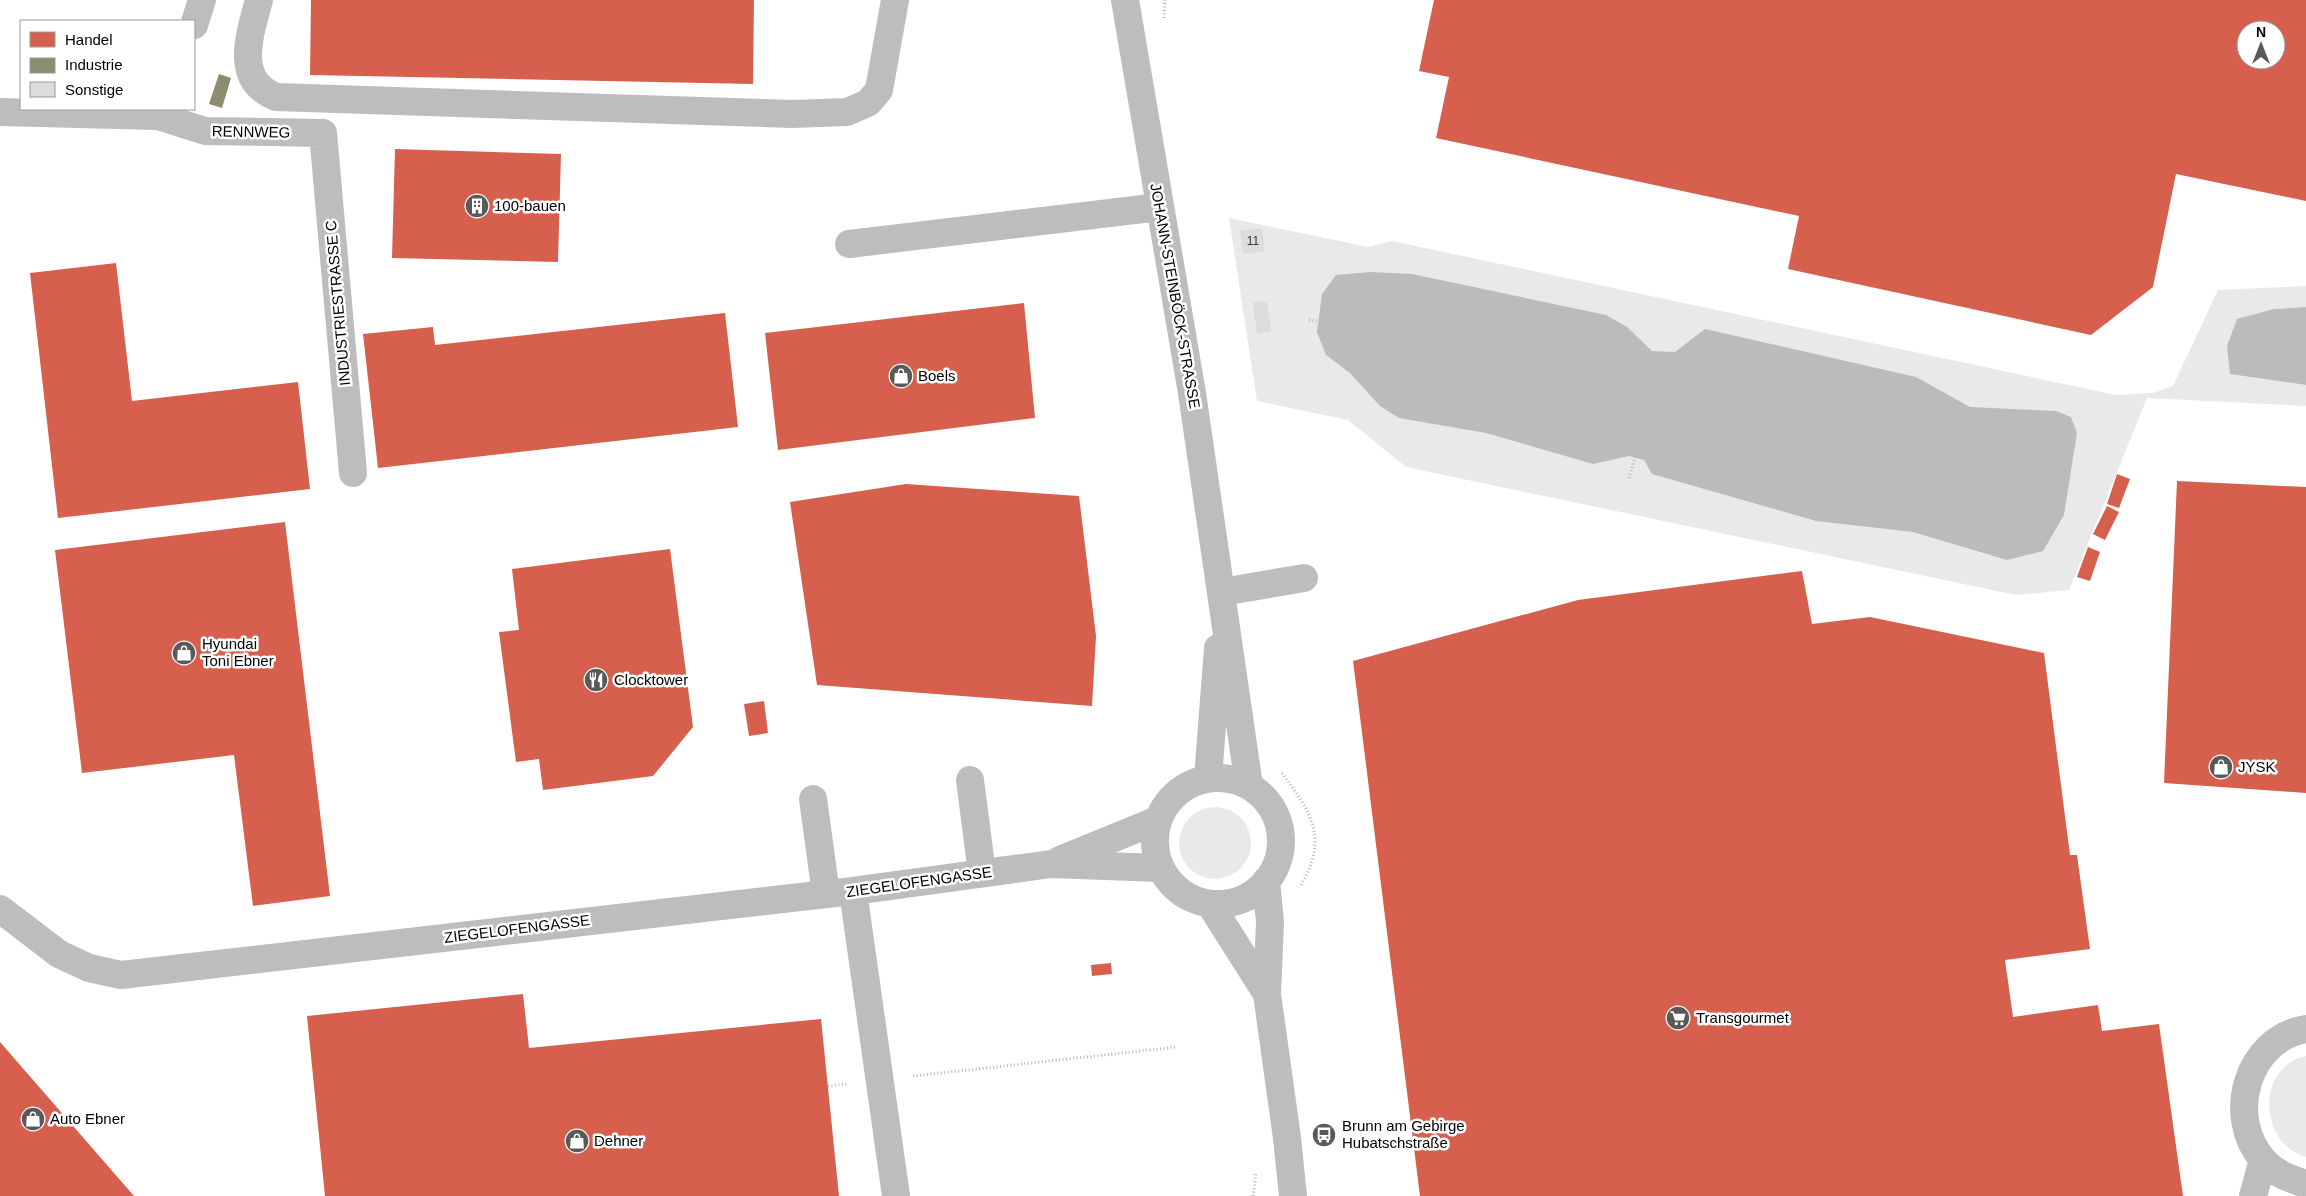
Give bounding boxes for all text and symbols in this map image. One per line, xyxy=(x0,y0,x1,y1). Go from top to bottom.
legend xyxy=(20,20,195,110)
north arrow xyxy=(2236,20,2286,70)
text: N xyxy=(2256,24,2266,40)
text: Handel xyxy=(65,31,113,48)
text: Industrie xyxy=(65,56,123,73)
text: Sonstige xyxy=(65,81,123,98)
street label: RENNWEG xyxy=(212,122,290,141)
street label: JOHANN-STEINBÖCK-STRASSE xyxy=(1147,182,1204,410)
building icon: 100-bauen xyxy=(464,193,490,219)
place label: 100-bauen xyxy=(494,197,566,214)
street label: INDUSTRIESTRASSE C xyxy=(322,220,353,386)
house number: 11 xyxy=(1247,234,1260,248)
shop icon: Boels xyxy=(888,363,914,389)
place label: Boels xyxy=(918,367,956,384)
place label: Hyundai Toni Ebner xyxy=(202,635,274,669)
shop icon: Hyundai Toni Ebner xyxy=(171,640,197,666)
restaurant icon: Clocktower xyxy=(583,667,609,693)
place label: Clocktower xyxy=(614,671,688,688)
shop icon: JYSK xyxy=(2208,754,2234,780)
place label: JYSK xyxy=(2238,758,2276,775)
street label: ZIEGELOFENGASSE xyxy=(845,863,993,900)
street label: ZIEGELOFENGASSE xyxy=(443,911,591,946)
supermarket icon: Transgourmet xyxy=(1665,1005,1691,1031)
place label: Transgourmet xyxy=(1696,1009,1790,1026)
shop icon: Auto Ebner xyxy=(20,1106,46,1132)
place label: Auto Ebner xyxy=(50,1110,125,1127)
place label: Brunn am Gebirge Hubatschstraße xyxy=(1342,1117,1465,1151)
bus stop icon: Brunn am Gebirge Hubatschstraße xyxy=(1311,1122,1337,1148)
shop icon: Dehner xyxy=(564,1128,590,1154)
place label: Dehner xyxy=(594,1132,643,1149)

